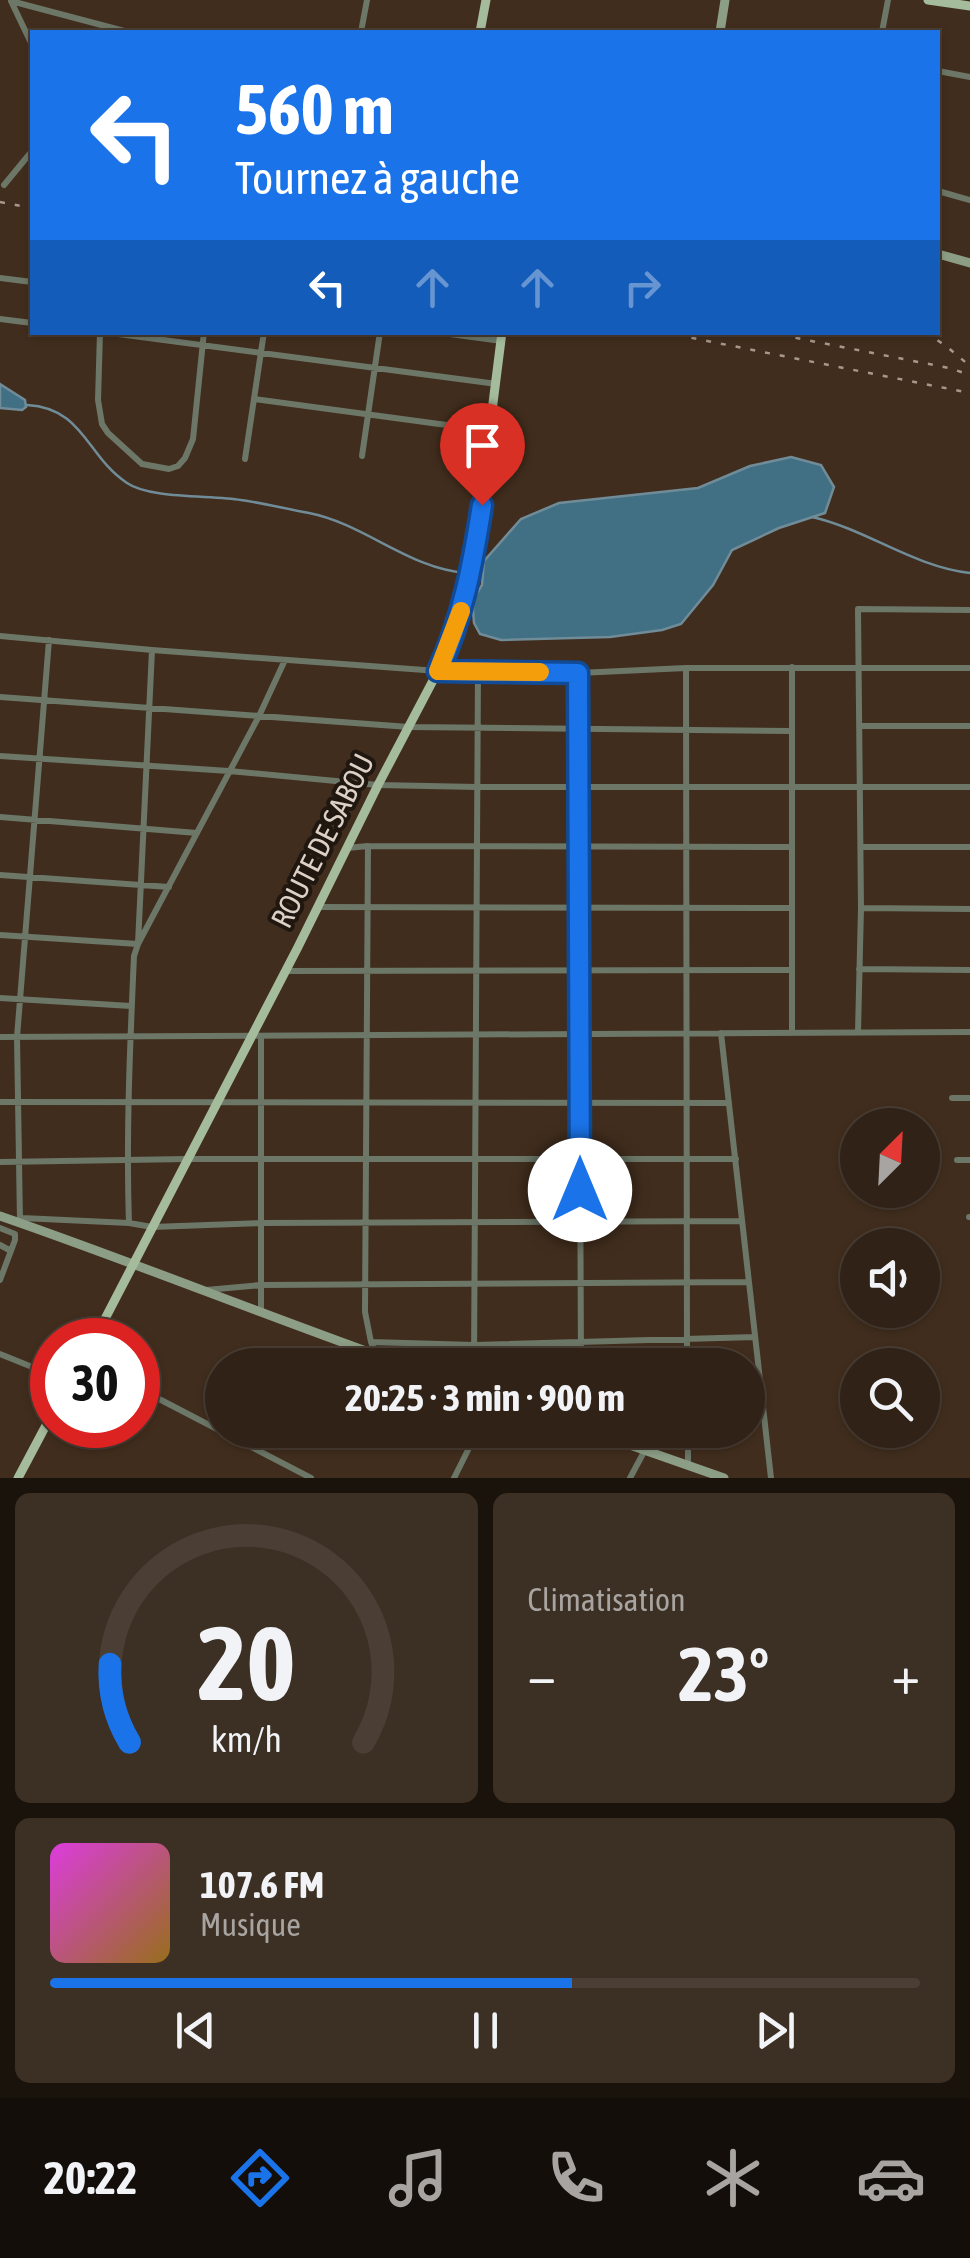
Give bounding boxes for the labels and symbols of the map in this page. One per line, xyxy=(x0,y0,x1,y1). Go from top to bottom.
pin xyxy=(440,403,525,506)
street label: ROUTE DE SABOU xyxy=(264,748,380,933)
north arrow xyxy=(840,1108,940,1208)
position arrow xyxy=(528,1138,632,1242)
speed limit sign: 30 xyxy=(30,1318,160,1448)

